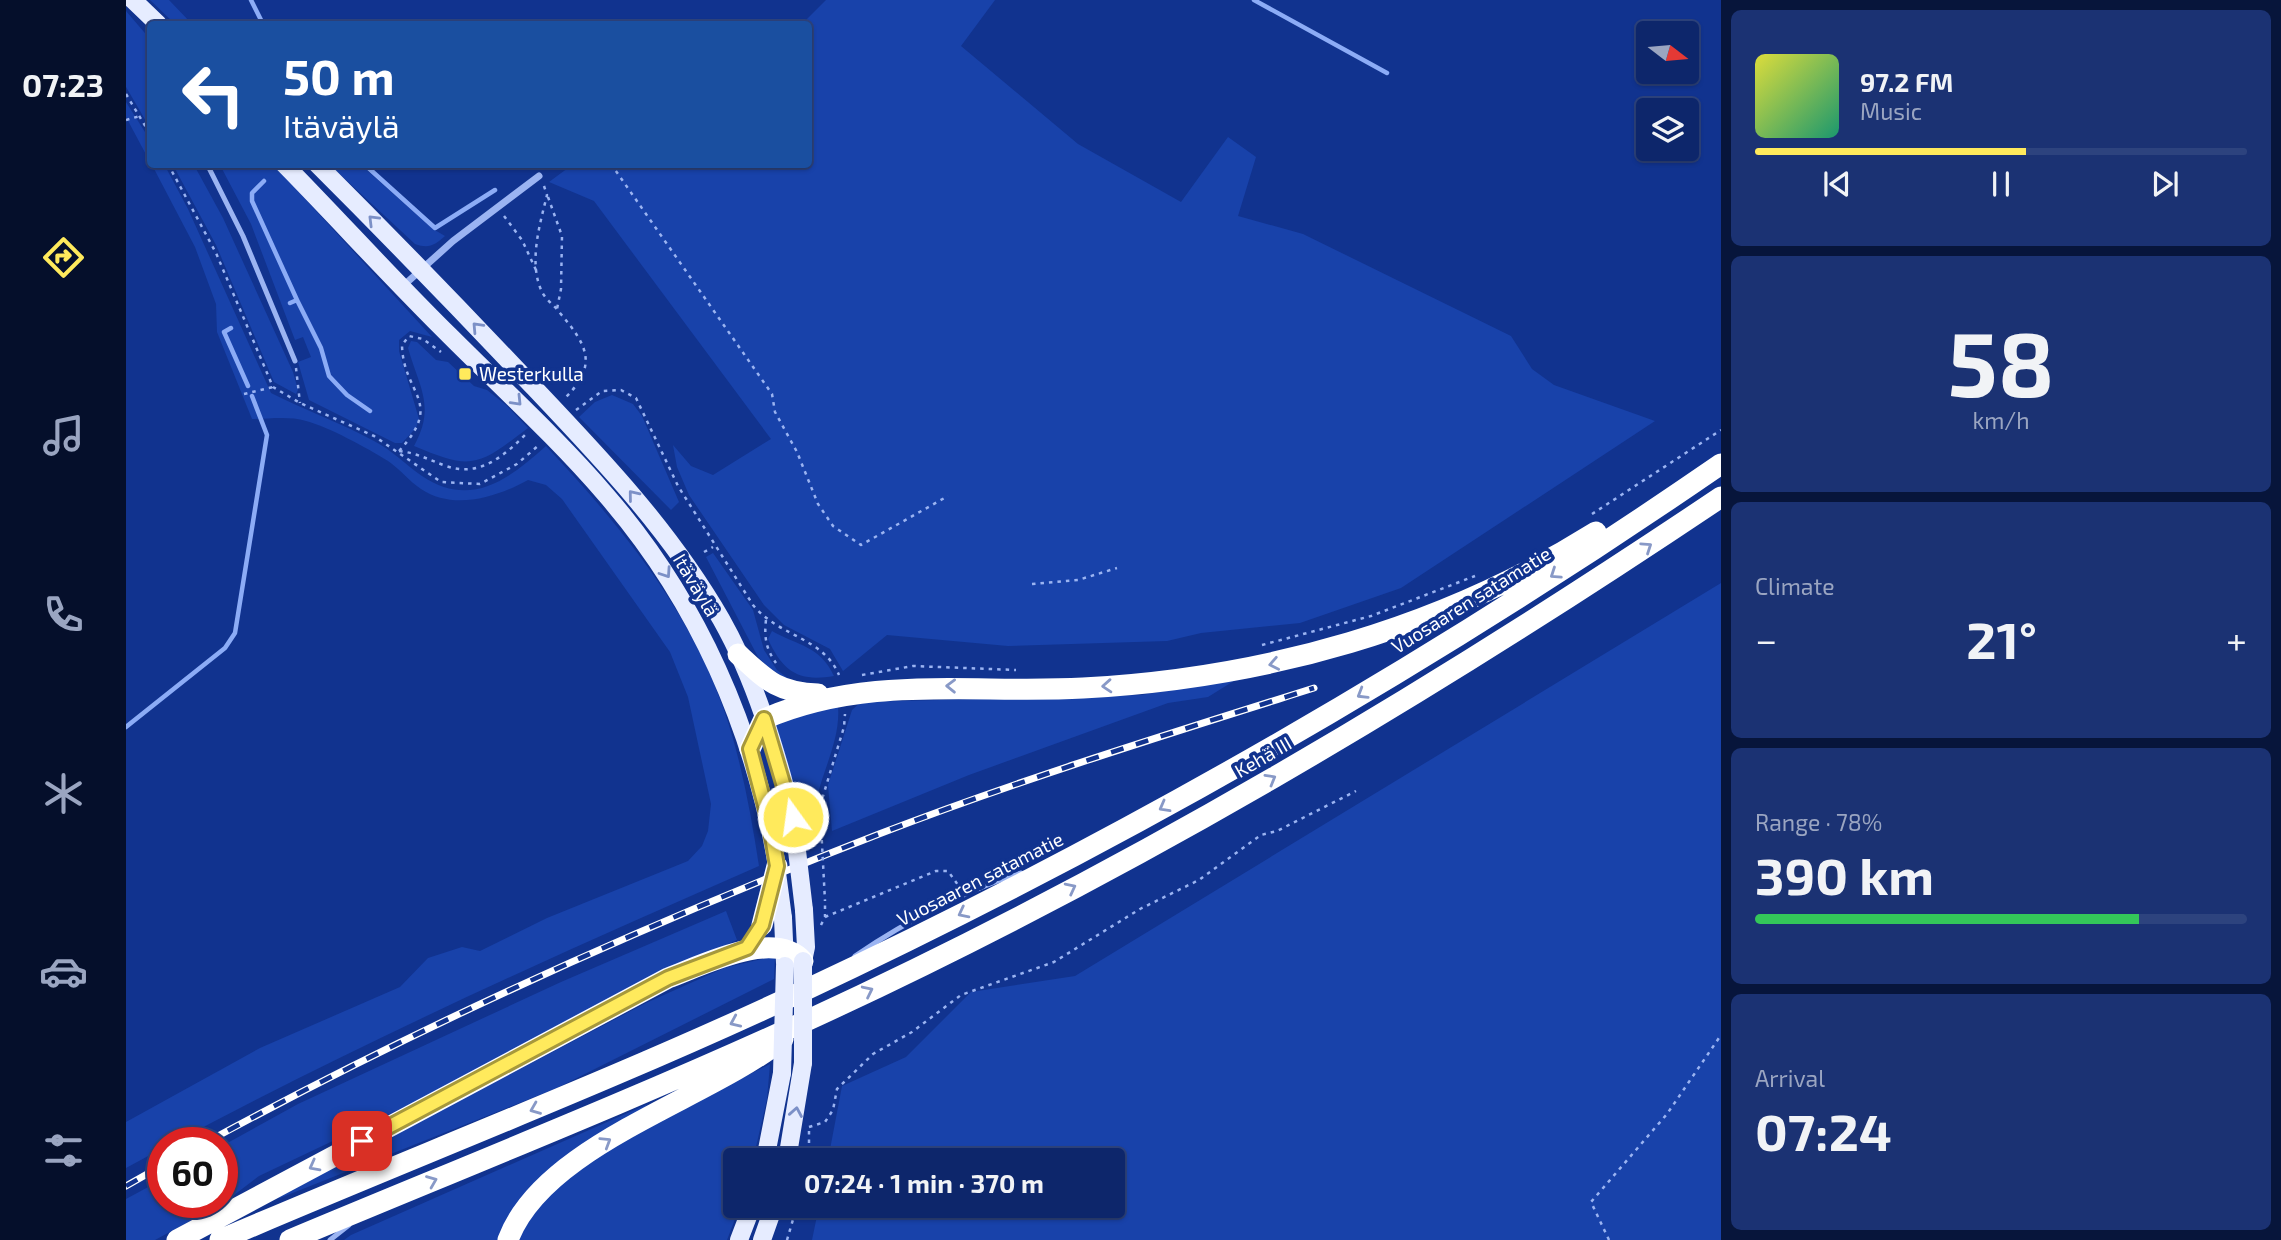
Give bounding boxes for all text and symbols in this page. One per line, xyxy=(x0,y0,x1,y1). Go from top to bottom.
north arrow xyxy=(1636,21,1699,84)
map controls xyxy=(1636,21,1699,161)
text: 50 m xyxy=(283,46,395,105)
icon: left xyxy=(168,49,259,140)
text: 07:23 xyxy=(22,65,104,103)
text: 97.2 FM xyxy=(1860,66,1953,97)
text: Music xyxy=(1860,97,1922,125)
button: layers xyxy=(1636,98,1699,161)
text: Itäväylä xyxy=(283,106,400,144)
icon: previous xyxy=(1818,165,1856,203)
icon: pause xyxy=(1982,165,2020,203)
icon: next xyxy=(2146,165,2184,203)
one-way arrow xyxy=(369,216,381,228)
icon: directions xyxy=(39,233,88,282)
text: 58 xyxy=(1948,306,2054,415)
one-way arrow xyxy=(473,322,486,335)
place label: Westerkulla xyxy=(479,362,584,385)
marker: Westerkulla xyxy=(457,366,473,382)
one-way arrow xyxy=(509,393,522,406)
text: km/h xyxy=(1972,406,2030,434)
icon: music xyxy=(39,411,88,460)
one-way arrow xyxy=(629,491,641,504)
street label: Vuosaaren satamatie xyxy=(1387,541,1554,658)
one-way arrow xyxy=(1639,543,1652,555)
street label: Itäväylä xyxy=(669,549,724,620)
one-way arrow xyxy=(658,565,670,578)
one-way arrow xyxy=(1550,566,1563,578)
text: Climate xyxy=(1755,572,1835,600)
icon: phone xyxy=(39,590,88,639)
text: 21° xyxy=(1966,607,2037,669)
text: − xyxy=(1755,616,1777,662)
text: + xyxy=(2226,616,2247,662)
one-way arrow xyxy=(1268,656,1279,671)
one-way arrow xyxy=(1101,678,1112,693)
one-way arrow xyxy=(946,679,957,694)
one-way arrow xyxy=(1356,686,1369,699)
street label: Kehä III xyxy=(1230,731,1295,782)
icon: climate xyxy=(39,769,88,818)
one-way arrow xyxy=(1264,774,1277,787)
position arrow xyxy=(756,780,830,854)
one-way arrow xyxy=(1159,799,1172,812)
text: Range · 78% xyxy=(1755,808,1882,836)
street label: Vuosaaren satamatie xyxy=(893,827,1067,930)
text: 390 km xyxy=(1755,843,1934,905)
one-way arrow xyxy=(1064,883,1077,896)
one-way arrow xyxy=(958,905,970,919)
icon: car xyxy=(39,947,88,996)
one-way arrow xyxy=(861,985,873,999)
one-way arrow xyxy=(730,1014,743,1028)
text: Arrival xyxy=(1755,1064,1825,1092)
text: 07:24 xyxy=(1755,1099,1892,1161)
one-way arrow xyxy=(530,1100,542,1114)
one-way arrow xyxy=(788,1106,803,1118)
pin xyxy=(332,1111,392,1171)
icon: arrive xyxy=(343,1122,381,1160)
icon: filters xyxy=(39,1126,88,1175)
speed limit sign: 60 xyxy=(147,1127,238,1218)
one-way arrow xyxy=(599,1138,612,1151)
one-way arrow xyxy=(309,1158,322,1171)
text: 07:24 · 1 min · 370 m xyxy=(804,1167,1044,1198)
one-way arrow xyxy=(425,1176,437,1190)

